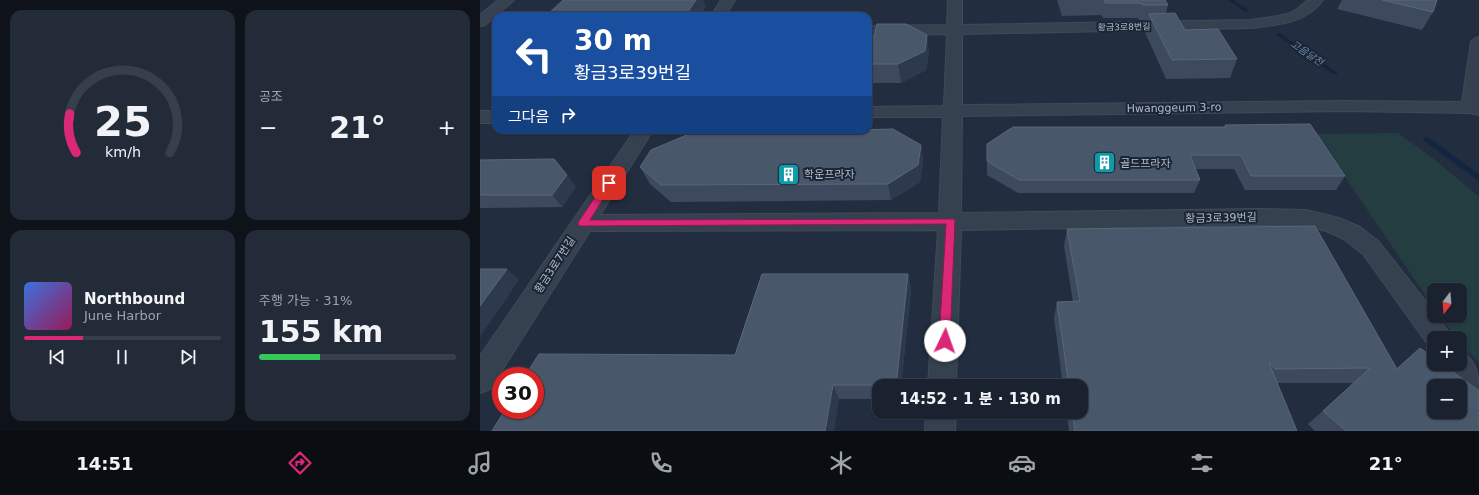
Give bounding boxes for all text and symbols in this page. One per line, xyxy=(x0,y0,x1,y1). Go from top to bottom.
street label: 황금3로8번길 xyxy=(1097,22,1151,32)
text: 30 m xyxy=(574,24,652,57)
icon: left xyxy=(508,28,560,80)
water label: 고음달천 xyxy=(1289,38,1327,69)
text: 황금3로39번길 xyxy=(574,62,691,83)
text: 공조 xyxy=(259,89,283,104)
text: 25 xyxy=(94,97,151,146)
street label: Hwanggeum 3-ro xyxy=(1126,101,1222,115)
icon: right xyxy=(557,104,579,126)
text: 그다음 xyxy=(508,108,549,126)
text: 21° xyxy=(329,110,386,145)
text: − xyxy=(259,115,277,140)
text: + xyxy=(438,115,456,140)
text: km/h xyxy=(104,143,141,159)
building icon: 골드프라자 xyxy=(1092,150,1118,176)
place label: 골드프라자 xyxy=(1120,157,1171,170)
building icon: 학운프라자 xyxy=(776,161,802,187)
pin xyxy=(592,166,626,200)
place label: 학운프라자 xyxy=(804,168,855,181)
icon: arrive xyxy=(598,172,620,194)
street label: 황금3로39번길 xyxy=(1185,211,1257,225)
street label: 황금3로7번길 xyxy=(532,234,578,296)
north arrow xyxy=(1427,283,1467,323)
map controls xyxy=(1427,283,1467,419)
text: Northbound xyxy=(84,290,185,308)
text: 주행 가능 · 31% xyxy=(259,293,352,308)
text: June Harbor xyxy=(84,308,161,323)
text: 155 km xyxy=(259,314,383,349)
position arrow xyxy=(924,320,966,362)
button: + xyxy=(1427,331,1467,371)
icon: previous xyxy=(46,346,68,368)
icon: pause xyxy=(111,346,133,368)
icon: next xyxy=(177,346,199,368)
speed limit sign: 30 xyxy=(492,367,544,419)
button: − xyxy=(1427,379,1467,419)
text: 14:52 · 1 분 · 130 m xyxy=(899,390,1061,408)
icon: directions xyxy=(286,449,314,477)
icon: music xyxy=(466,449,494,477)
icon: phone xyxy=(647,449,675,477)
icon: climate xyxy=(827,449,855,477)
icon: car xyxy=(1008,449,1036,477)
icon: filters xyxy=(1188,449,1216,477)
text: 14:51 xyxy=(76,453,134,474)
text: 21° xyxy=(1369,453,1403,474)

